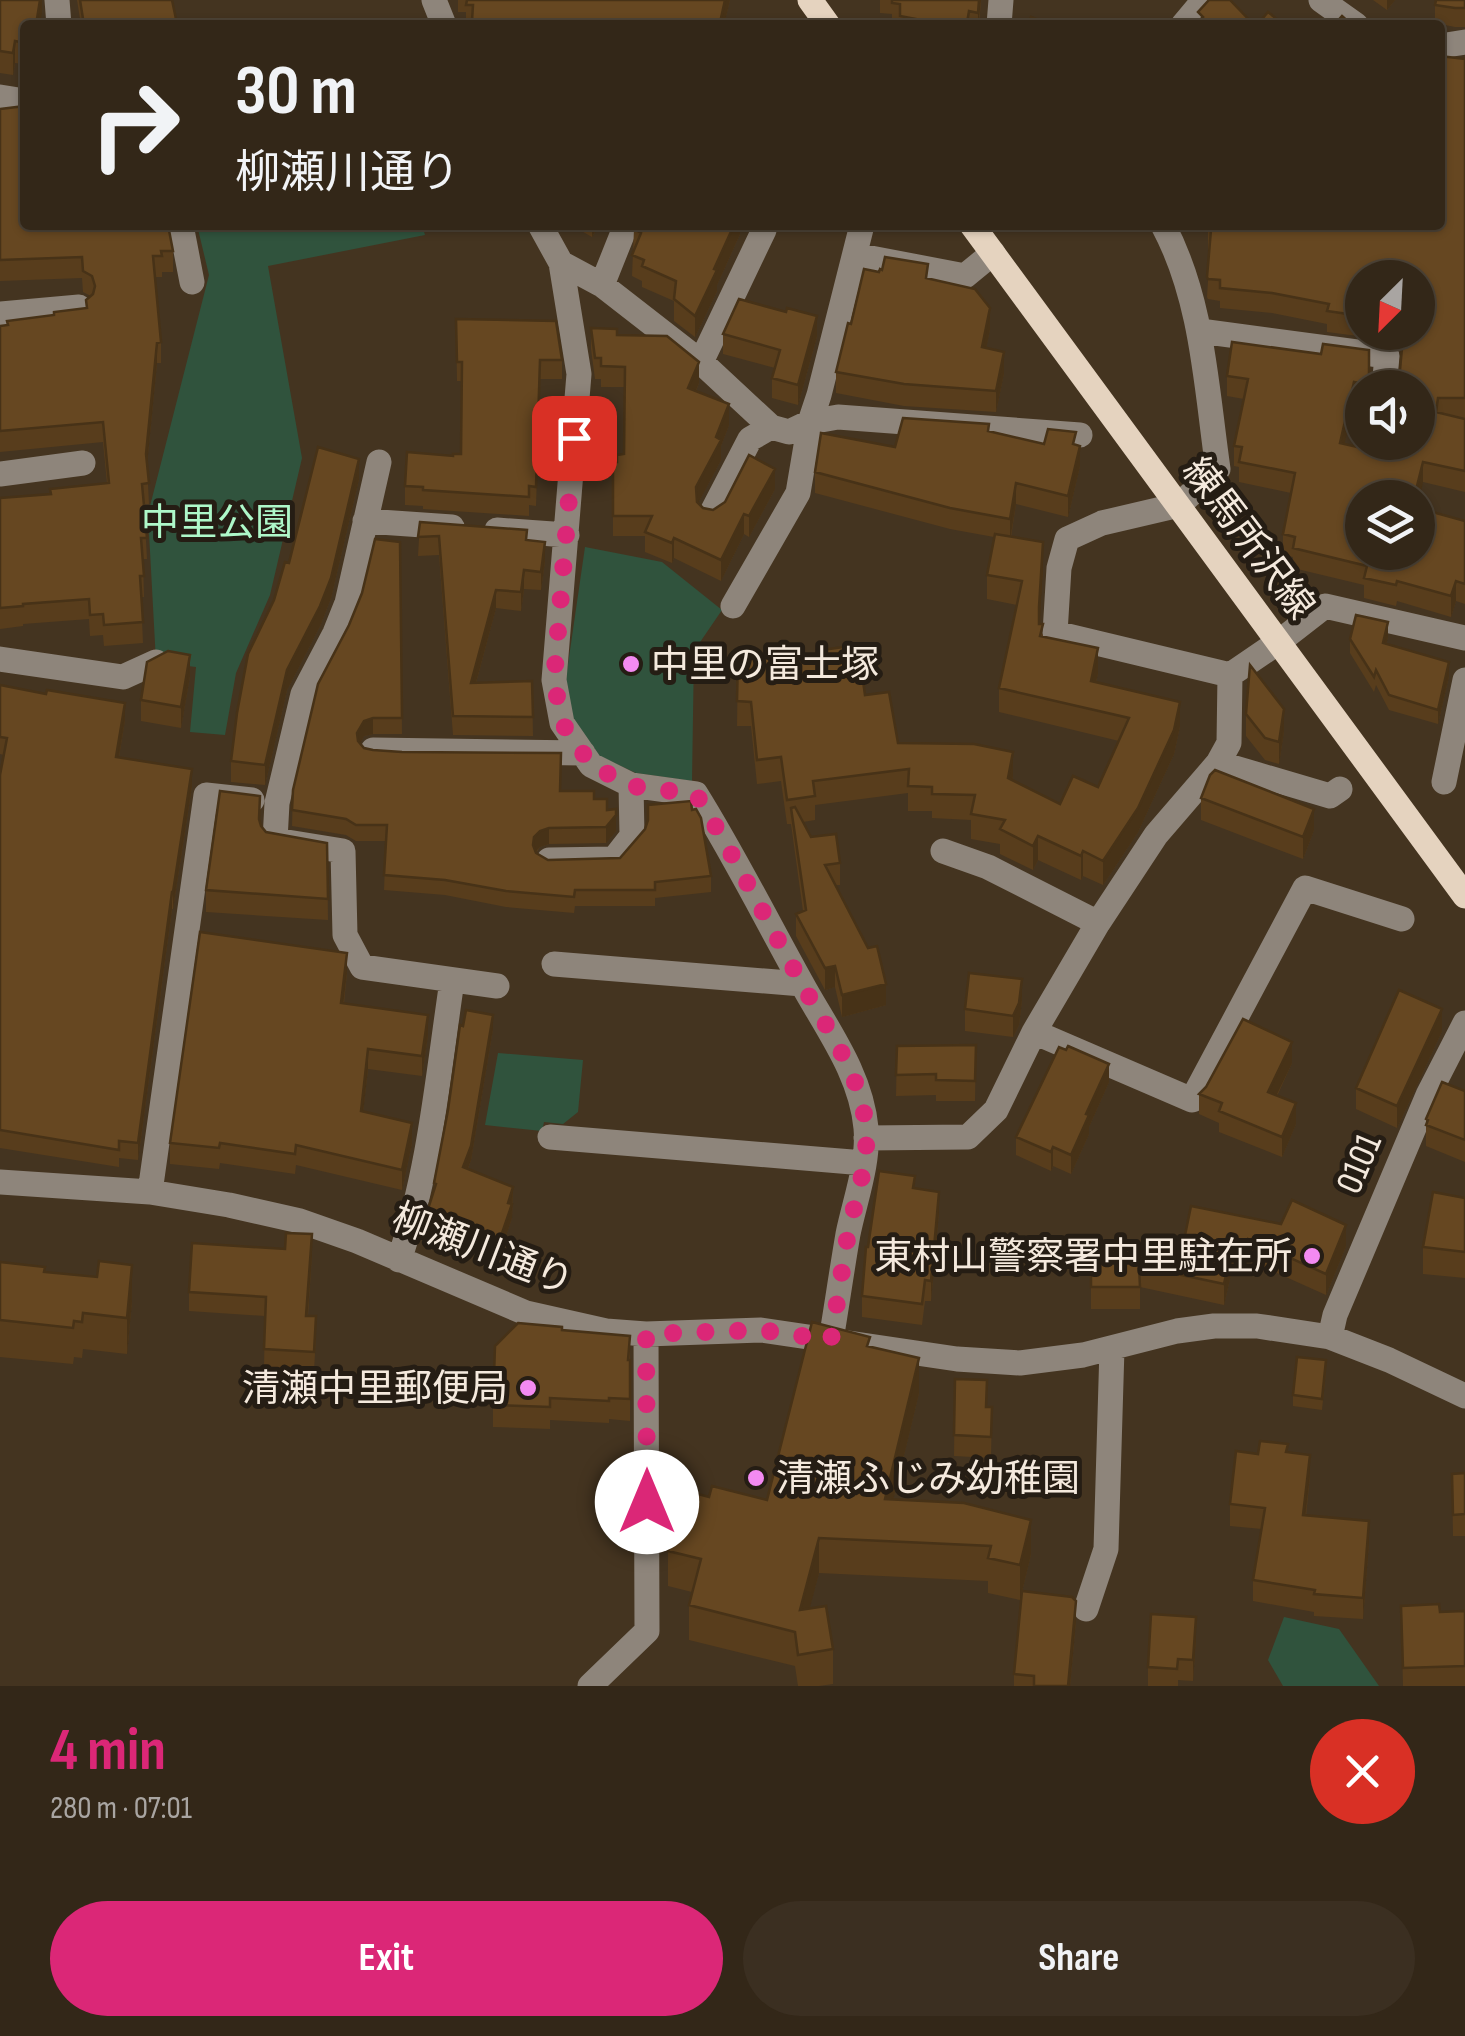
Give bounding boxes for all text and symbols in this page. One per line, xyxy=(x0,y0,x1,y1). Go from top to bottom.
text: 30 m xyxy=(235,50,357,134)
icon: right xyxy=(70,60,200,190)
text: 柳瀬川通り xyxy=(235,146,460,201)
north arrow xyxy=(1345,260,1435,350)
map controls xyxy=(1345,260,1435,570)
button: sound xyxy=(1345,370,1435,460)
pin xyxy=(532,396,617,481)
icon: arrive xyxy=(547,411,602,466)
street label: 練馬所沢線 xyxy=(1173,449,1323,628)
button: layers xyxy=(1345,480,1435,570)
park label: 中里公園 xyxy=(141,501,293,546)
place label: 中里の富士塚 xyxy=(651,643,879,688)
marker: 中里の富士塚 xyxy=(620,653,642,675)
street label: 0101 xyxy=(1327,1127,1392,1200)
street label: 柳瀬川通り xyxy=(386,1195,579,1305)
place label: 東村山警察署中里駐在所 xyxy=(874,1235,1292,1280)
marker: 東村山警察署中里駐在所 xyxy=(1301,1245,1323,1267)
place label: 清瀬中里郵便局 xyxy=(242,1367,508,1412)
marker: 清瀬中里郵便局 xyxy=(517,1377,539,1399)
position arrow xyxy=(595,1450,699,1554)
place label: 清瀬ふじみ幼稚園 xyxy=(776,1457,1080,1502)
marker: 清瀬ふじみ幼稚園 xyxy=(745,1467,767,1489)
text: 4 min xyxy=(50,1715,166,1787)
button: close xyxy=(1310,1719,1415,1824)
text: 280 m · 07:01 xyxy=(50,1789,192,1828)
button: Exit xyxy=(50,1901,723,2016)
button: Share xyxy=(743,1901,1415,2016)

